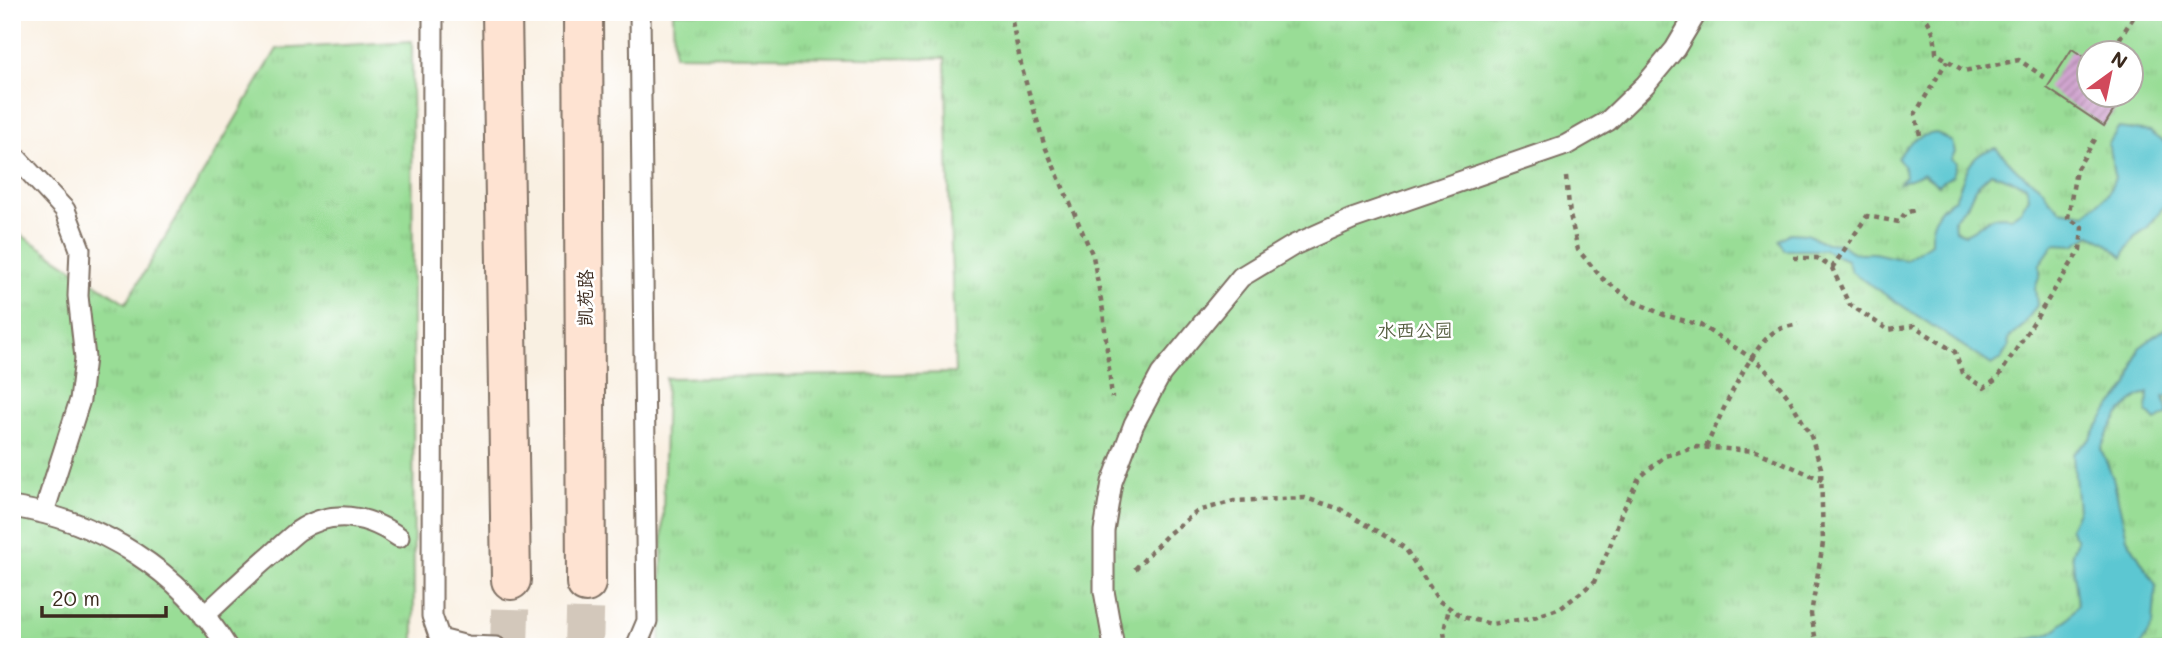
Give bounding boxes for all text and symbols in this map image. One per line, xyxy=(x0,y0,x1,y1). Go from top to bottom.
north arrow xyxy=(2074,38,2144,108)
text: N xyxy=(2107,45,2132,74)
street label: 凯苑路 xyxy=(572,269,597,327)
park label: 水西公园 xyxy=(1377,317,1453,342)
scale bar xyxy=(42,575,166,619)
text: 20 m xyxy=(52,584,100,611)

